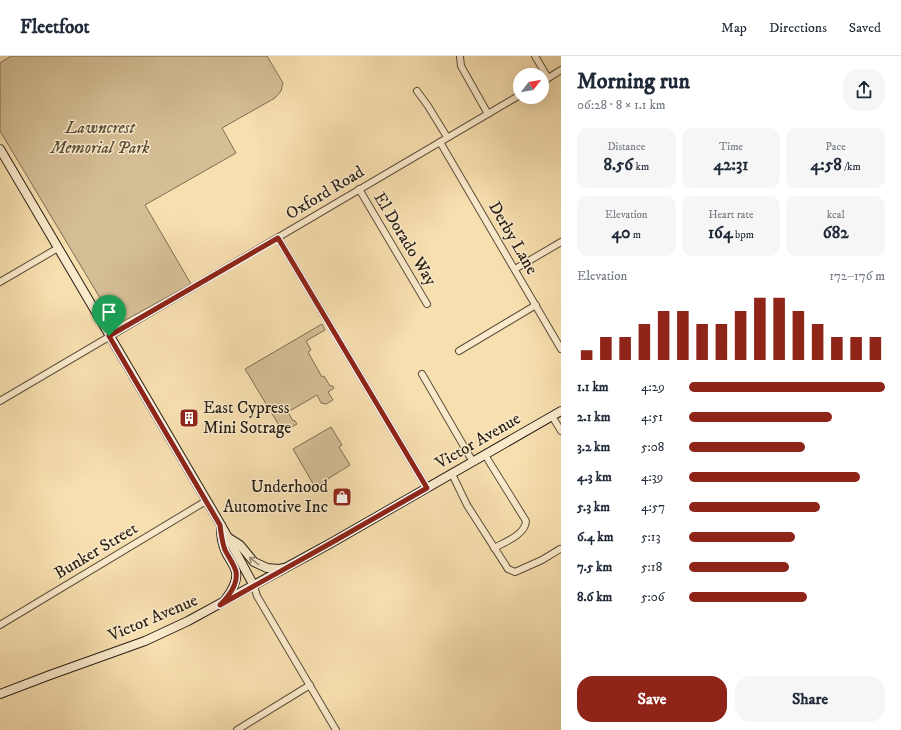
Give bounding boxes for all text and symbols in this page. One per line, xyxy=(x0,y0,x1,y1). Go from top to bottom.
text: Fleetfoot xyxy=(20,16,90,39)
text: Map xyxy=(721,19,747,37)
text: Directions xyxy=(769,19,827,37)
text: Saved xyxy=(849,19,881,37)
north arrow xyxy=(513,68,549,104)
map controls xyxy=(513,68,549,104)
text: Morning run xyxy=(577,68,690,95)
button: share xyxy=(843,69,885,111)
text: 06:28 · 8 × 1.1 km xyxy=(577,97,666,113)
park label: Lawncrest Memorial Park xyxy=(50,117,150,159)
text: Distance xyxy=(607,140,645,154)
text: Time xyxy=(719,140,743,154)
text: Pace xyxy=(825,140,846,154)
text: 8.56 xyxy=(603,154,633,176)
text: 42:31 xyxy=(713,154,749,176)
text: 4:58 xyxy=(811,154,842,176)
text: km xyxy=(633,160,649,174)
text: /km xyxy=(842,160,861,174)
street label: Oxford Road xyxy=(282,161,369,225)
street label: El Dorado Way xyxy=(368,188,442,291)
street label: Derby Lane xyxy=(483,197,543,279)
text: Elevation xyxy=(605,208,648,222)
text: Heart rate xyxy=(708,208,754,222)
text: kcal xyxy=(827,208,845,222)
text: 40 xyxy=(612,222,630,244)
text: 164 xyxy=(708,222,733,244)
text: 682 xyxy=(823,222,849,244)
text: m xyxy=(630,228,641,242)
text: bpm xyxy=(733,228,754,242)
text: Elevation xyxy=(577,268,627,284)
text: 172–176 m xyxy=(829,268,885,284)
pin xyxy=(92,295,126,336)
icon: arrive xyxy=(98,301,120,323)
text: 1.1 km xyxy=(577,379,609,395)
text: 4:29 xyxy=(641,379,665,395)
place label: East Cypress Mini Sotrage xyxy=(203,397,291,439)
building icon: East Cypress Mini Sotrage xyxy=(178,407,200,429)
street label: Victor Avenue xyxy=(431,408,525,475)
text: 2.1 km xyxy=(577,409,610,425)
text: 4:51 xyxy=(641,409,663,425)
text: 3.2 km xyxy=(577,439,610,455)
text: 5:08 xyxy=(641,439,664,455)
text: 4.3 km xyxy=(577,469,612,485)
text: 4:39 xyxy=(641,469,663,485)
place label: Underhood Automotive Inc xyxy=(223,476,329,518)
shop icon: Underhood Automotive Inc xyxy=(331,486,353,508)
text: 5.3 km xyxy=(577,499,610,515)
text: 4:57 xyxy=(641,499,665,515)
street label: Bunker Street xyxy=(50,517,142,584)
text: 6.4 km xyxy=(577,529,613,545)
text: 5:13 xyxy=(641,529,660,545)
one-way arrow xyxy=(248,557,259,565)
text: 7.5 km xyxy=(577,559,612,575)
text: 5:18 xyxy=(641,559,662,575)
street label: Victor Avenue xyxy=(104,589,201,647)
text: 8.6 km xyxy=(577,589,612,605)
text: 5:06 xyxy=(641,589,665,605)
button: Save xyxy=(577,676,727,722)
button: Share xyxy=(735,676,885,722)

